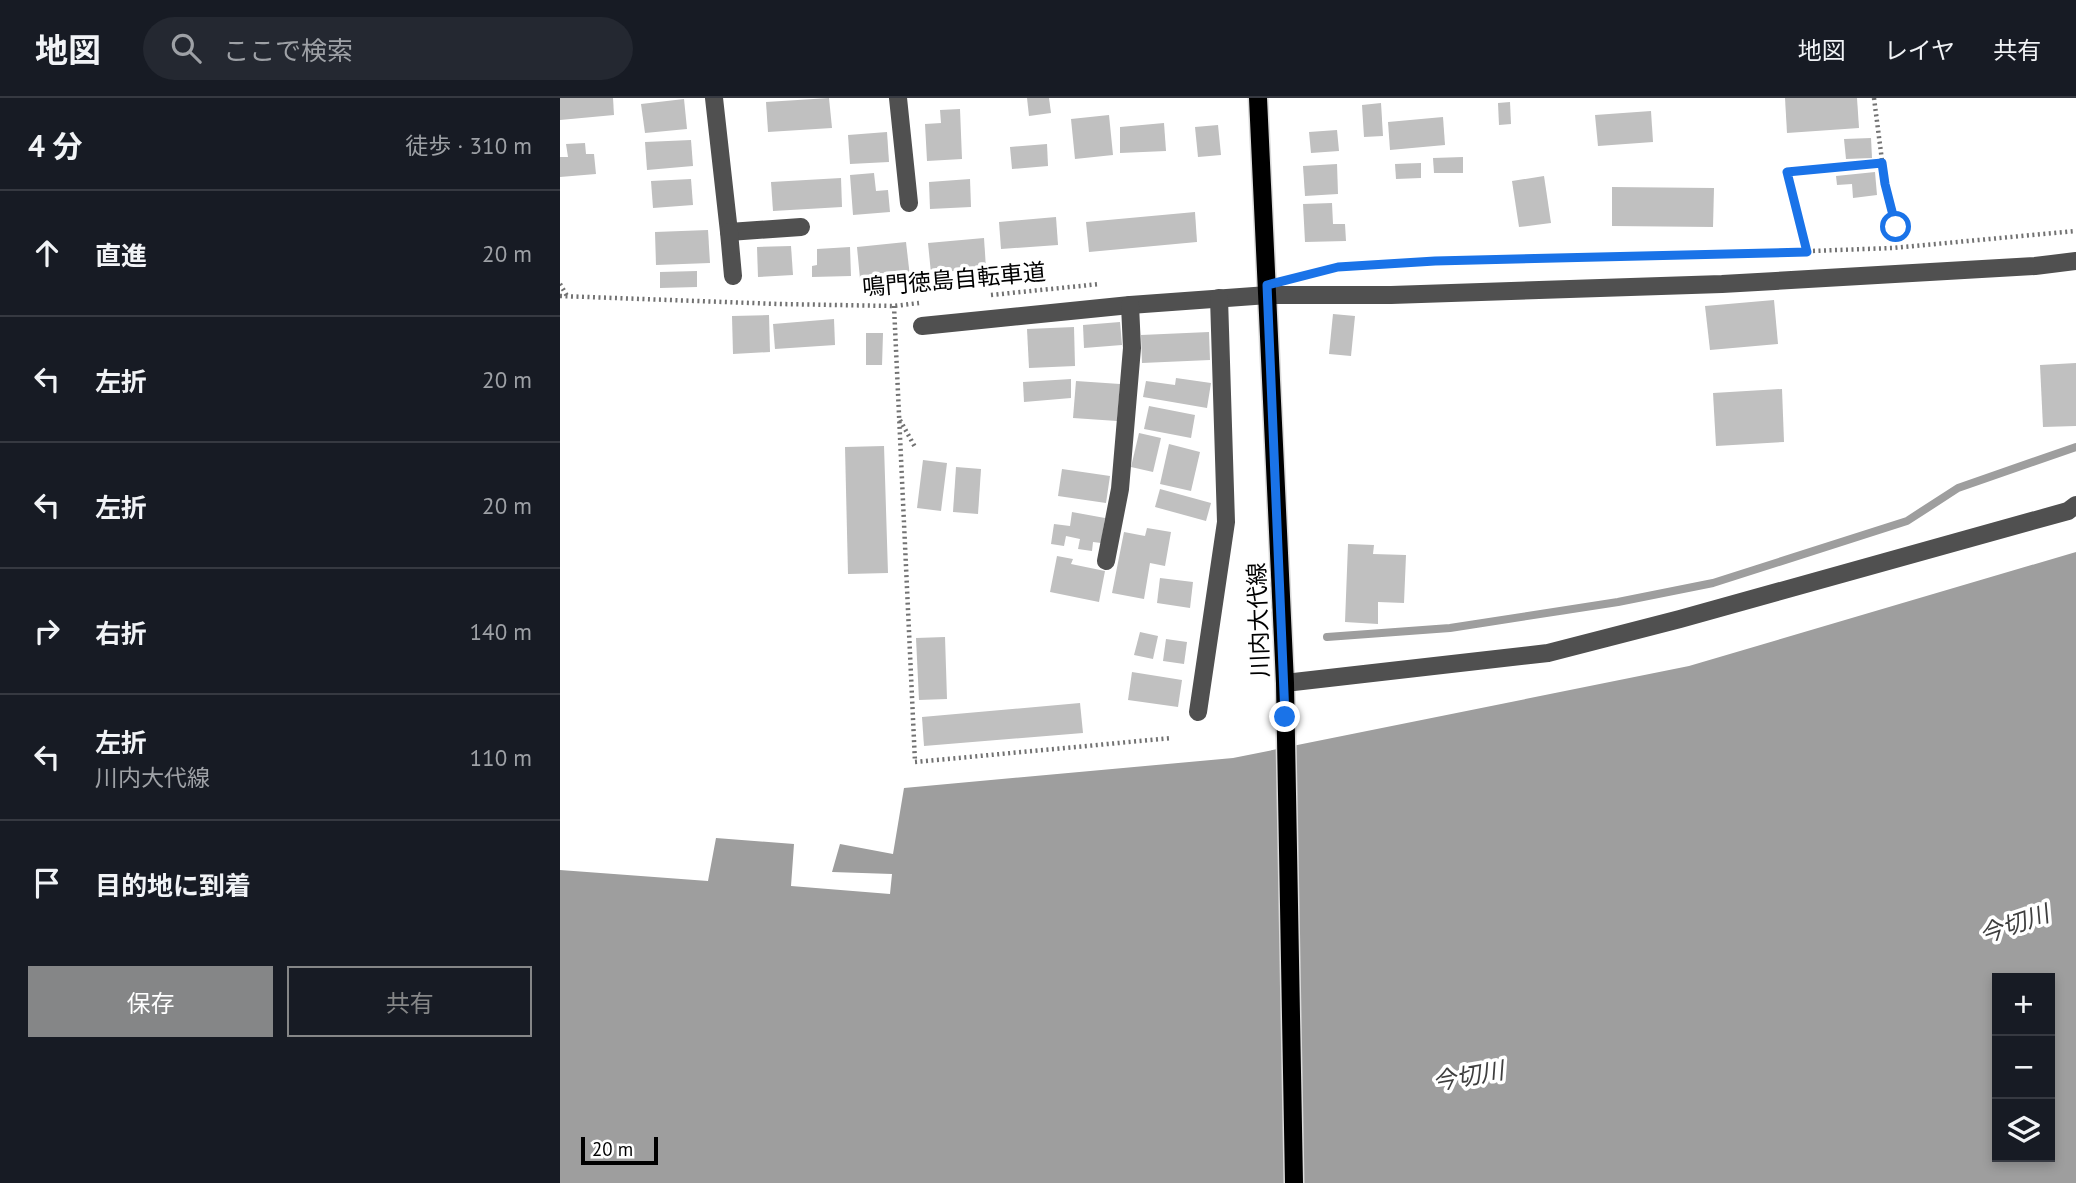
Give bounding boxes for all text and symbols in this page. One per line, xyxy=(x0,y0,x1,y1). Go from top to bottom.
search box xyxy=(143,17,633,80)
text: 地図 xyxy=(35,28,101,71)
icon: search xyxy=(167,29,205,67)
text: ここで検索 xyxy=(223,34,353,67)
text: 地図 xyxy=(1798,35,1846,66)
text: レイヤ xyxy=(1884,35,1955,66)
text: 共有 xyxy=(1993,35,2041,66)
text: 4 分 xyxy=(28,126,83,165)
text: 徒歩 · 310 m xyxy=(405,131,532,160)
route start xyxy=(1880,211,1911,242)
icon: ahead xyxy=(28,234,66,272)
text: 直進 xyxy=(95,239,147,272)
text: 20 m xyxy=(482,239,532,268)
street label: 鳴門徳島自転車道 xyxy=(861,257,1047,301)
icon: left xyxy=(28,360,66,398)
text: 左折 xyxy=(95,365,147,398)
text: 20 m xyxy=(482,365,532,394)
icon: left xyxy=(28,486,66,524)
text: 左折 xyxy=(95,491,147,524)
text: 20 m xyxy=(482,491,532,520)
street label: 川内大代線 xyxy=(1242,562,1274,678)
icon: right xyxy=(28,612,66,650)
text: 右折 xyxy=(95,617,147,650)
text: 140 m xyxy=(470,617,532,646)
route end xyxy=(1269,701,1300,732)
text: 左折 xyxy=(95,726,147,759)
icon: left xyxy=(28,738,66,776)
text: 110 m xyxy=(470,743,532,772)
text: 川内大代線 xyxy=(95,763,210,792)
icon: arrive xyxy=(28,864,66,902)
text: 目的地に到着 xyxy=(95,869,251,902)
water label: 今切川 xyxy=(1975,897,2056,950)
button: 保存 xyxy=(28,966,273,1037)
button: 共有 xyxy=(287,966,532,1037)
map controls xyxy=(1992,973,2055,1162)
button: + xyxy=(1992,973,2055,1036)
button: − xyxy=(1992,1036,2055,1099)
water label: 今切川 xyxy=(1430,1054,1509,1098)
button: layers xyxy=(1992,1099,2055,1162)
scale bar xyxy=(581,1134,658,1166)
text: 20 m xyxy=(592,1137,633,1161)

